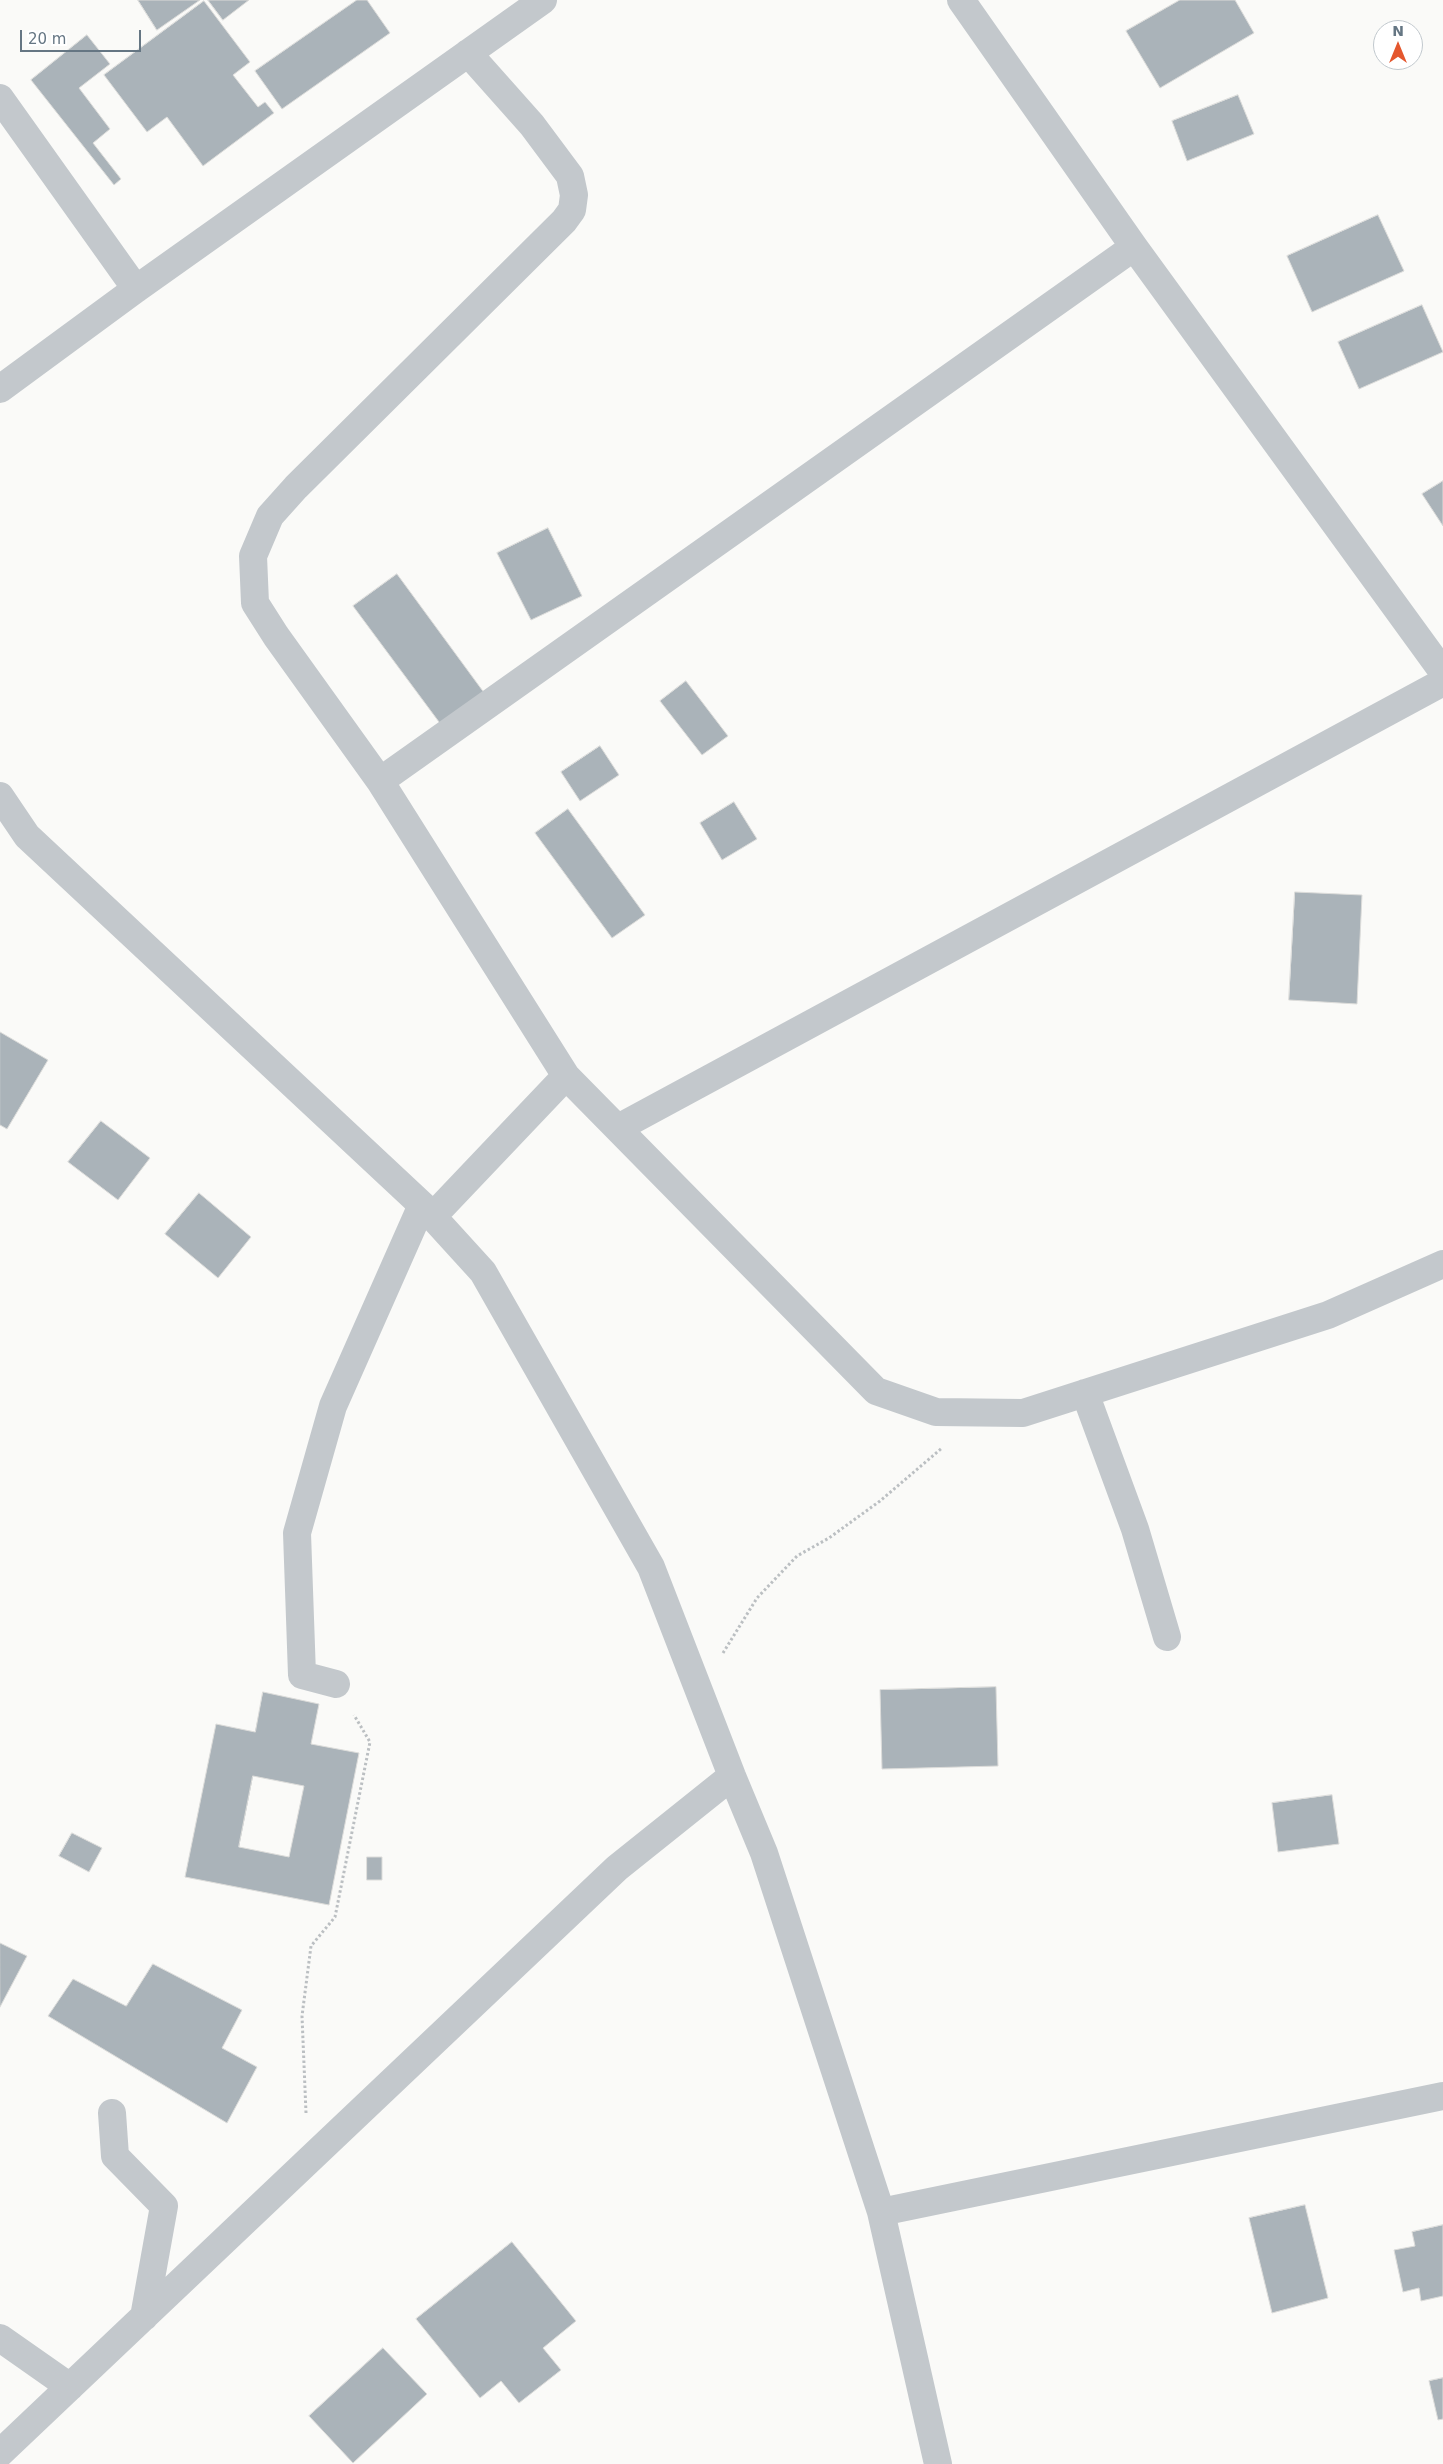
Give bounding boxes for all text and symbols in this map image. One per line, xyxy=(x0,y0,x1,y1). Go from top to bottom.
scale bar xyxy=(22,20,144,52)
north arrow xyxy=(1373,20,1423,70)
text: N xyxy=(1392,23,1404,39)
text: 20 m xyxy=(28,30,66,48)

